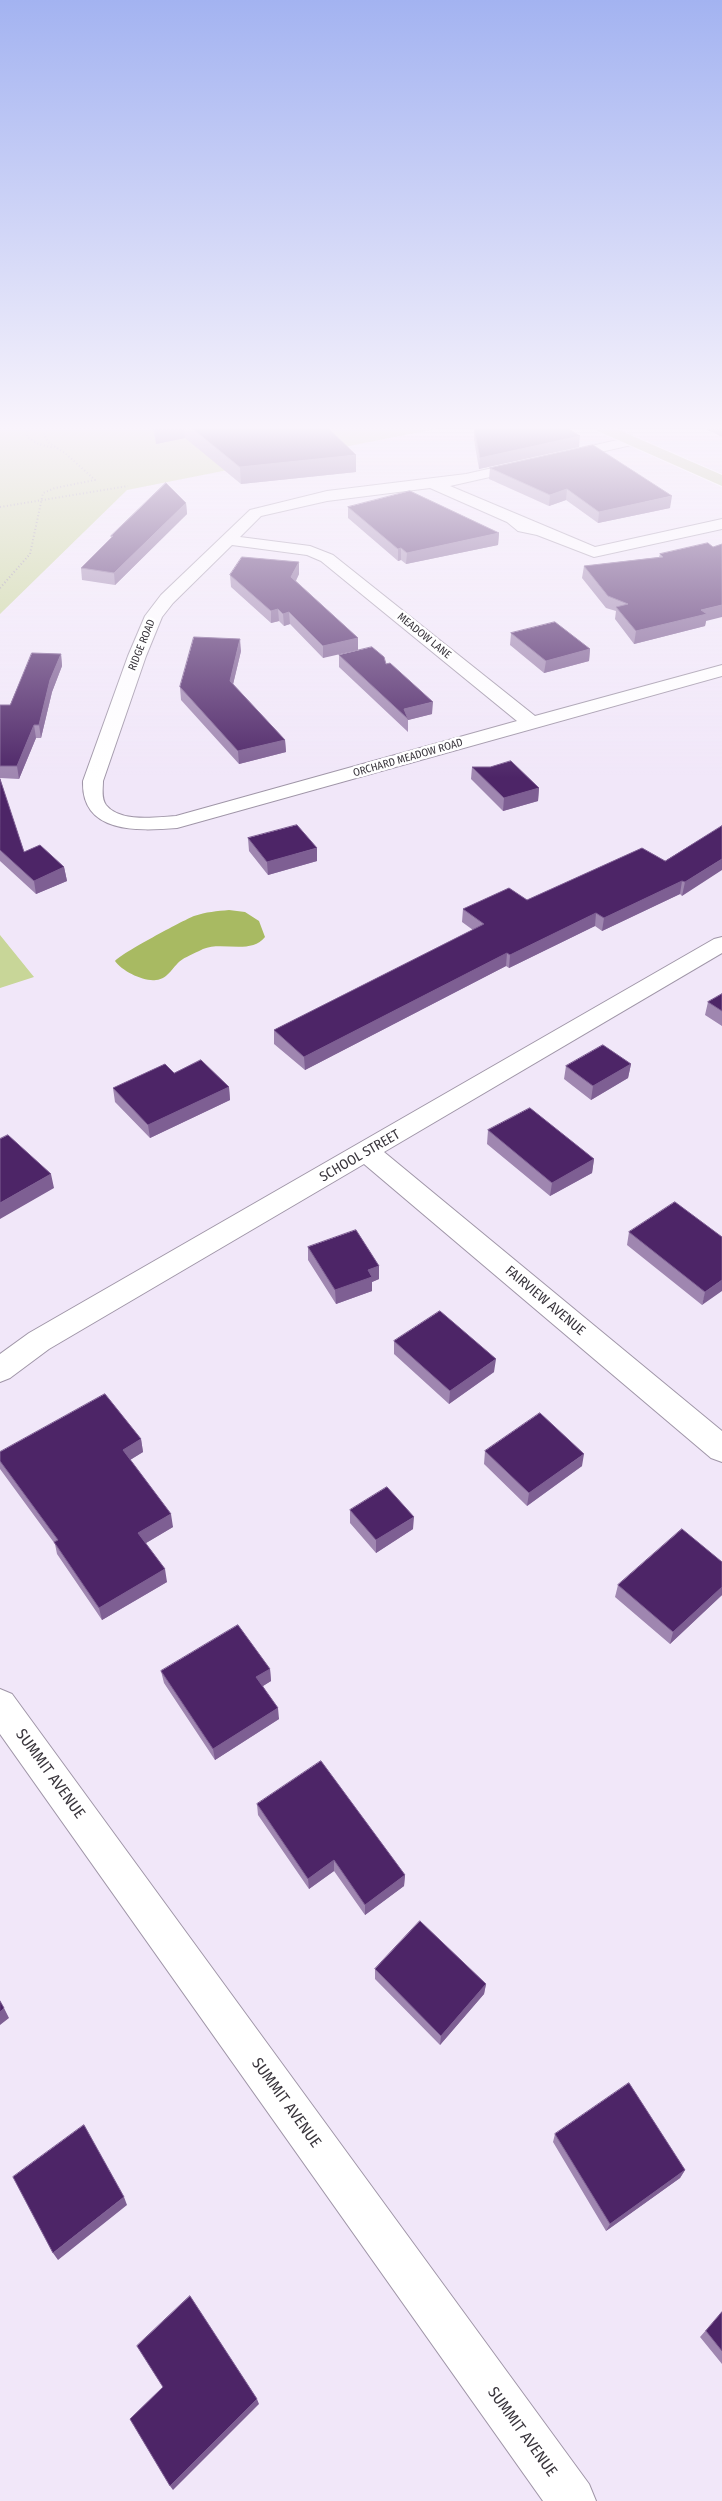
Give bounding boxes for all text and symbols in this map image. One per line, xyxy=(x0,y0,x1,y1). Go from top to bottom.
street label: MEADOW LANE xyxy=(394,610,454,662)
street label: RIDGE ROAD xyxy=(126,617,158,673)
street label: ORCHARD MEADOW ROAD xyxy=(352,736,464,780)
street label: SCHOOL STREET xyxy=(317,1126,403,1186)
street label: FAIRVIEW AVENUE xyxy=(502,1263,588,1339)
street label: SUMMIT AVENUE xyxy=(11,1726,89,1822)
street label: SUMMIT AVENUE xyxy=(247,2055,325,2151)
street label: SUMMIT AVENUE xyxy=(483,2384,561,2480)

